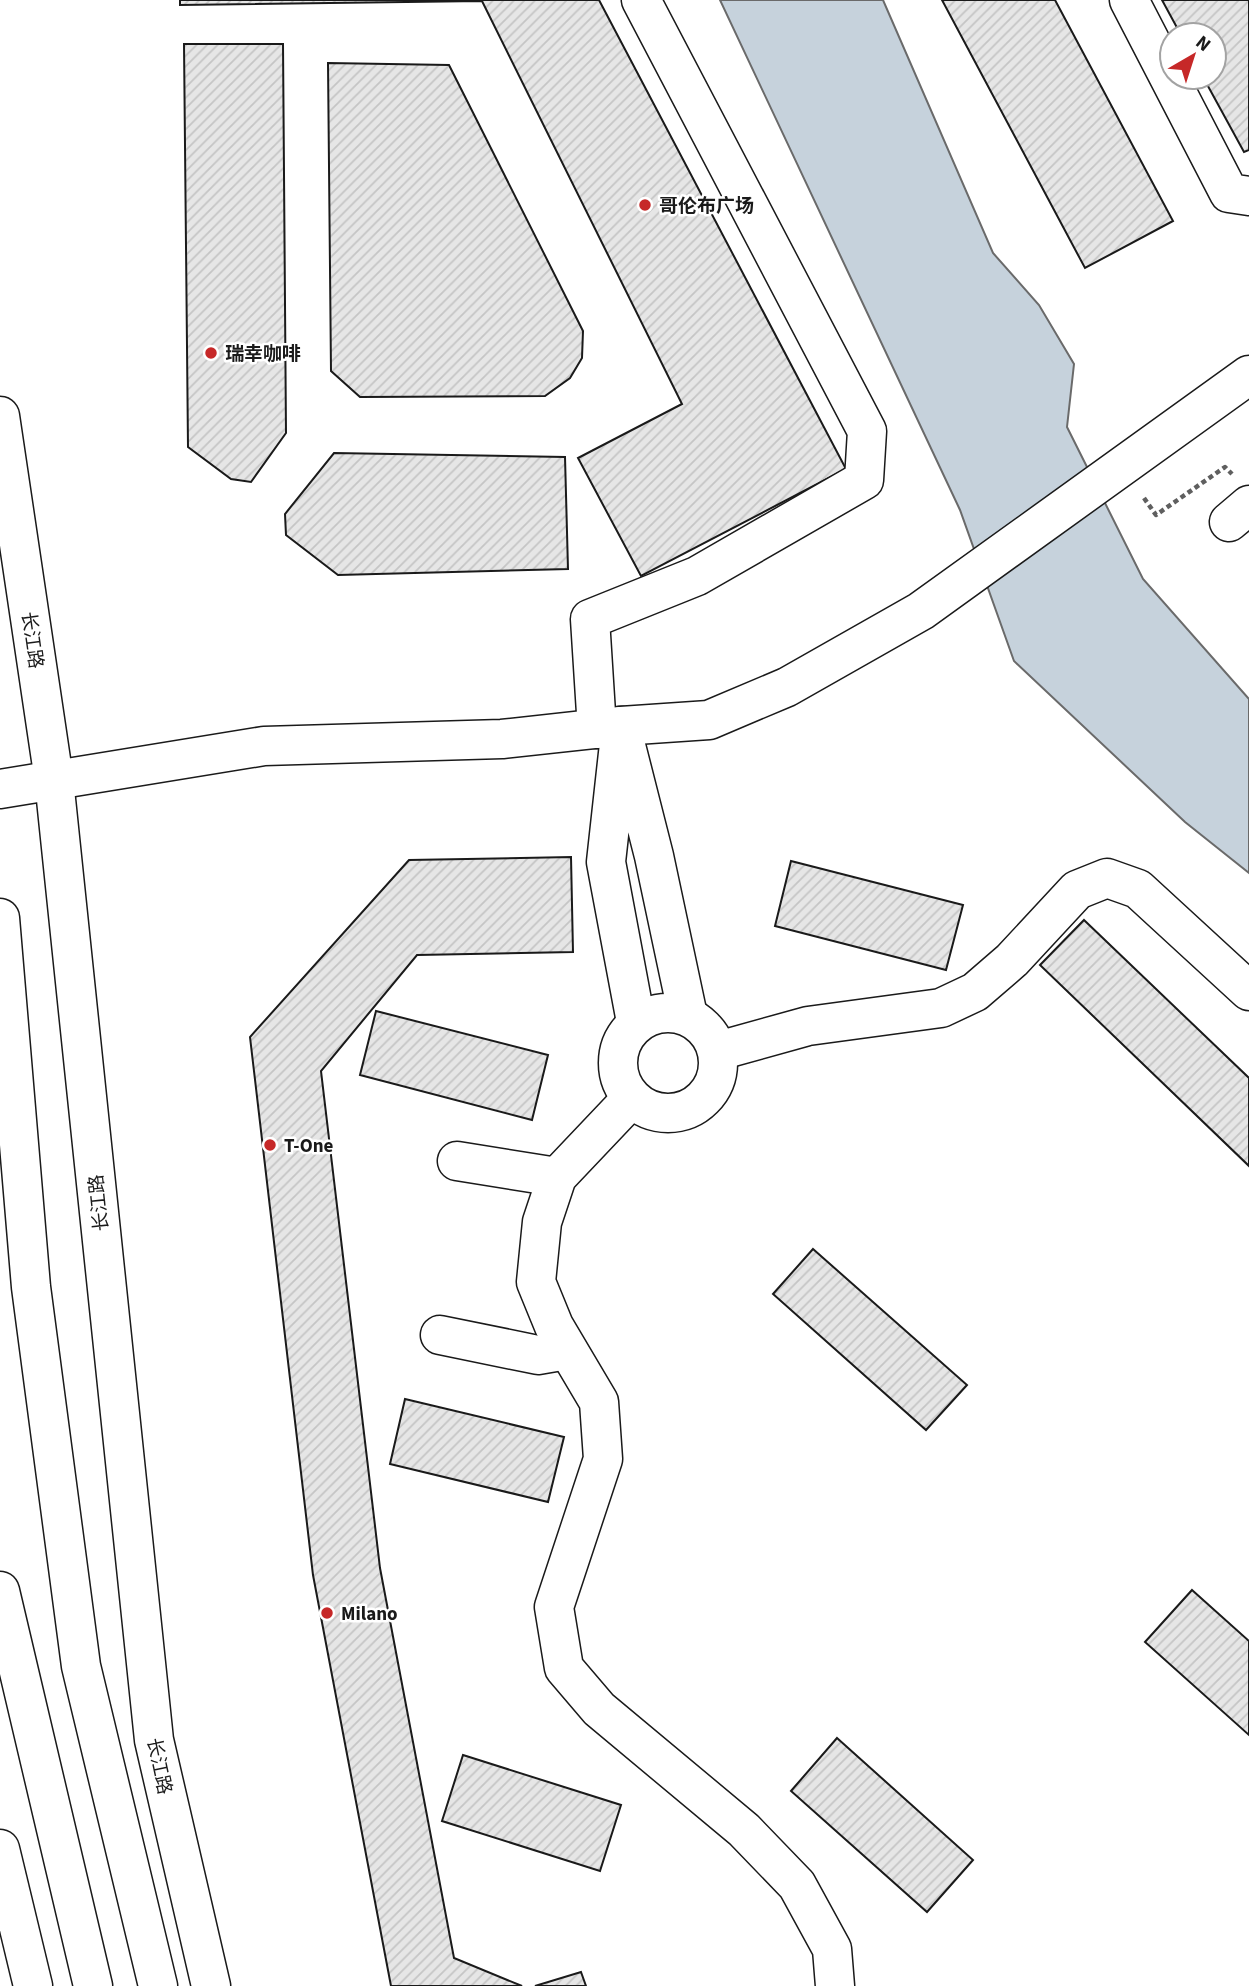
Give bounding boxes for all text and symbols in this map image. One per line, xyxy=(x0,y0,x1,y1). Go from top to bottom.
north arrow xyxy=(1158,21,1228,91)
text: N xyxy=(1189,29,1216,58)
place label: 哥伦布广场 xyxy=(659,193,754,220)
marker: 哥伦布广场 xyxy=(637,197,653,213)
place label: 瑞幸咖啡 xyxy=(225,341,301,368)
marker: 瑞幸咖啡 xyxy=(203,345,219,361)
street label: 长江路 xyxy=(14,610,49,670)
place label: T-One xyxy=(284,1133,334,1160)
marker: T-One xyxy=(262,1137,278,1153)
street label: 长江路 xyxy=(83,1173,116,1233)
place label: Milano xyxy=(341,1601,398,1628)
marker: Milano xyxy=(319,1605,335,1621)
street label: 长江路 xyxy=(139,1736,178,1797)

